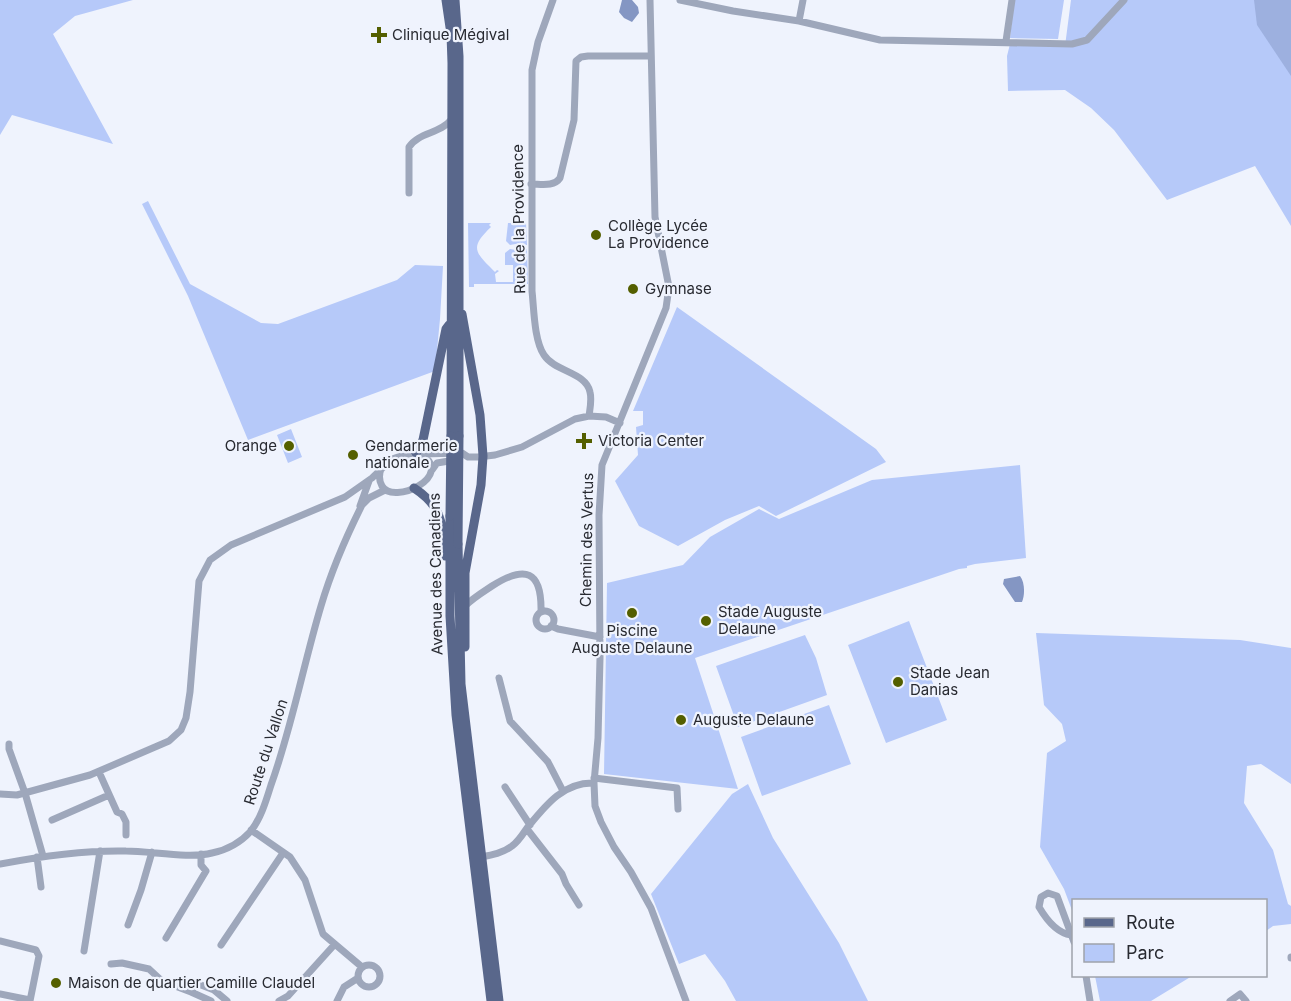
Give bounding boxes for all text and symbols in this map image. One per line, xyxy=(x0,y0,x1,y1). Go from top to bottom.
place label: Clinique Mégival xyxy=(392,25,509,44)
marker: Clinique Mégival xyxy=(370,26,388,44)
street label: Rue de la Providence xyxy=(508,144,529,294)
place label: Collège Lycée La Providence xyxy=(608,216,709,252)
marker: Collège Lycée La Providence xyxy=(589,228,603,242)
place label: Gymnase xyxy=(645,279,712,298)
marker: Gymnase xyxy=(626,282,640,296)
place label: Victoria Center xyxy=(598,431,705,450)
marker: Victoria Center xyxy=(575,432,593,450)
place label: Orange xyxy=(225,436,277,455)
place label: Gendarmerie nationale xyxy=(365,436,457,472)
marker: Orange xyxy=(282,439,296,453)
marker: Gendarmerie nationale xyxy=(346,448,360,462)
street label: Chemin des Vertus xyxy=(576,473,597,607)
street label: Avenue des Canadiens xyxy=(425,493,446,655)
place label: Stade Auguste Delaune xyxy=(718,602,822,638)
marker: Piscine Auguste Delaune xyxy=(625,606,639,620)
marker: Stade Auguste Delaune xyxy=(699,614,713,628)
place label: Piscine Auguste Delaune xyxy=(571,621,693,657)
place label: Stade Jean Danias xyxy=(910,663,990,699)
marker: Stade Jean Danias xyxy=(891,675,905,689)
street label: Route du Vallon xyxy=(239,696,292,807)
place label: Auguste Delaune xyxy=(693,710,814,729)
marker: Auguste Delaune xyxy=(674,713,688,727)
legend xyxy=(1072,899,1267,977)
text: Route xyxy=(1126,912,1175,933)
text: Parc xyxy=(1126,942,1164,963)
place label: Maison de quartier Camille Claudel xyxy=(68,973,315,992)
marker: Maison de quartier Camille Claudel xyxy=(49,976,63,990)

